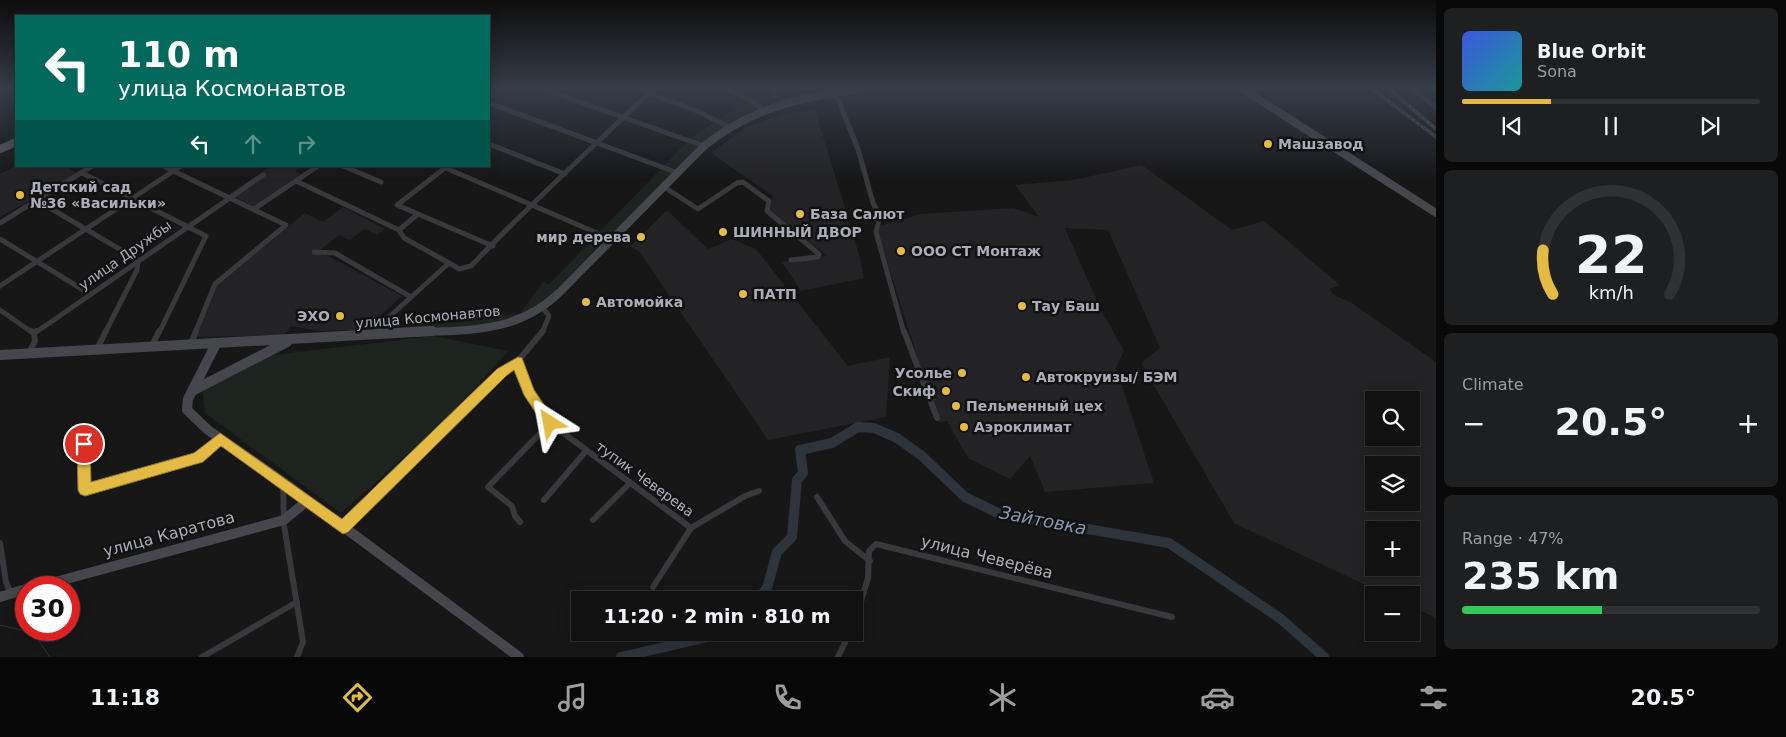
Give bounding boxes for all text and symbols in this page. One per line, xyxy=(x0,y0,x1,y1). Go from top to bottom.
icon: left xyxy=(35,35,100,100)
text: 110 m xyxy=(118,35,240,75)
text: Blue Orbit xyxy=(1537,40,1646,62)
text: Sona xyxy=(1537,62,1577,81)
text: улица Космонавтов xyxy=(118,76,346,101)
icon: previous xyxy=(1498,112,1526,140)
icon: pause xyxy=(1597,112,1625,140)
icon: next xyxy=(1696,112,1724,140)
icon: left xyxy=(186,130,214,158)
icon: ahead xyxy=(239,130,267,158)
icon: right xyxy=(292,130,320,158)
place label: Машзавод xyxy=(1278,136,1364,152)
marker: Машзавод xyxy=(1262,138,1274,150)
place label: Детский сад №36 «Васильки» xyxy=(30,179,166,211)
marker: Детский сад №36 «Васильки» xyxy=(14,189,26,201)
place label: База Салют xyxy=(810,206,905,222)
marker: База Салют xyxy=(794,208,806,220)
street label: улица Дружбы xyxy=(76,217,174,293)
place label: ШИННЫЙ ДВОР xyxy=(733,224,862,240)
text: 22 xyxy=(1575,225,1647,285)
marker: ШИННЫЙ ДВОР xyxy=(717,226,729,238)
place label: мир дерева xyxy=(536,229,631,245)
marker: мир дерева xyxy=(635,231,647,243)
place label: ООО СТ Монтаж xyxy=(911,243,1041,259)
marker: ООО СТ Монтаж xyxy=(895,245,907,257)
text: km/h xyxy=(1588,282,1634,303)
place label: ПАТП xyxy=(753,286,797,302)
marker: ПАТП xyxy=(737,288,749,300)
place label: Автомойка xyxy=(596,294,683,310)
marker: Автомойка xyxy=(580,296,592,308)
place label: Тау Баш xyxy=(1032,298,1100,314)
marker: Тау Баш xyxy=(1016,300,1028,312)
street label: улица Космонавтов xyxy=(355,303,501,331)
place label: ЭХО xyxy=(297,308,330,324)
marker: ЭХО xyxy=(334,310,346,322)
place label: Усолье xyxy=(895,365,952,381)
marker: Усолье xyxy=(956,367,968,379)
place label: Автокруизы/ БЭМ xyxy=(1036,369,1178,385)
marker: Автокруизы/ БЭМ xyxy=(1020,371,1032,383)
text: Climate xyxy=(1462,375,1524,394)
place label: Скиф xyxy=(893,383,936,399)
marker: Скиф xyxy=(940,385,952,397)
map controls xyxy=(1365,391,1420,641)
button: search xyxy=(1365,391,1420,446)
position arrow xyxy=(523,396,575,448)
place label: Пельменный цех xyxy=(966,398,1103,414)
marker: Пельменный цех xyxy=(950,400,962,412)
text: 20.5° xyxy=(1555,400,1667,444)
text: − xyxy=(1462,407,1485,440)
text: + xyxy=(1737,407,1760,440)
place label: Аэроклимат xyxy=(974,419,1072,435)
marker: Аэроклимат xyxy=(958,421,970,433)
pin xyxy=(63,423,105,465)
icon: arrive xyxy=(70,430,98,458)
street label: тупик Чеверева xyxy=(593,438,697,520)
button: layers xyxy=(1365,456,1420,511)
water label: Зайтовка xyxy=(998,501,1088,539)
street label: улица Каратова xyxy=(101,507,237,561)
button: + xyxy=(1365,521,1420,576)
text: Range · 47% xyxy=(1462,529,1564,548)
street label: улица Чеверёва xyxy=(919,531,1055,583)
text: 235 km xyxy=(1462,554,1619,598)
speed limit sign: 30 xyxy=(15,576,80,641)
button: − xyxy=(1365,586,1420,641)
text: 11:20 · 2 min · 810 m xyxy=(603,605,831,627)
icon: directions xyxy=(340,680,375,715)
icon: music xyxy=(555,680,590,715)
icon: phone xyxy=(770,680,805,715)
icon: climate xyxy=(985,680,1020,715)
icon: car xyxy=(1200,680,1235,715)
icon: filters xyxy=(1416,680,1451,715)
text: 11:18 xyxy=(90,685,160,710)
text: 20.5° xyxy=(1631,685,1696,710)

